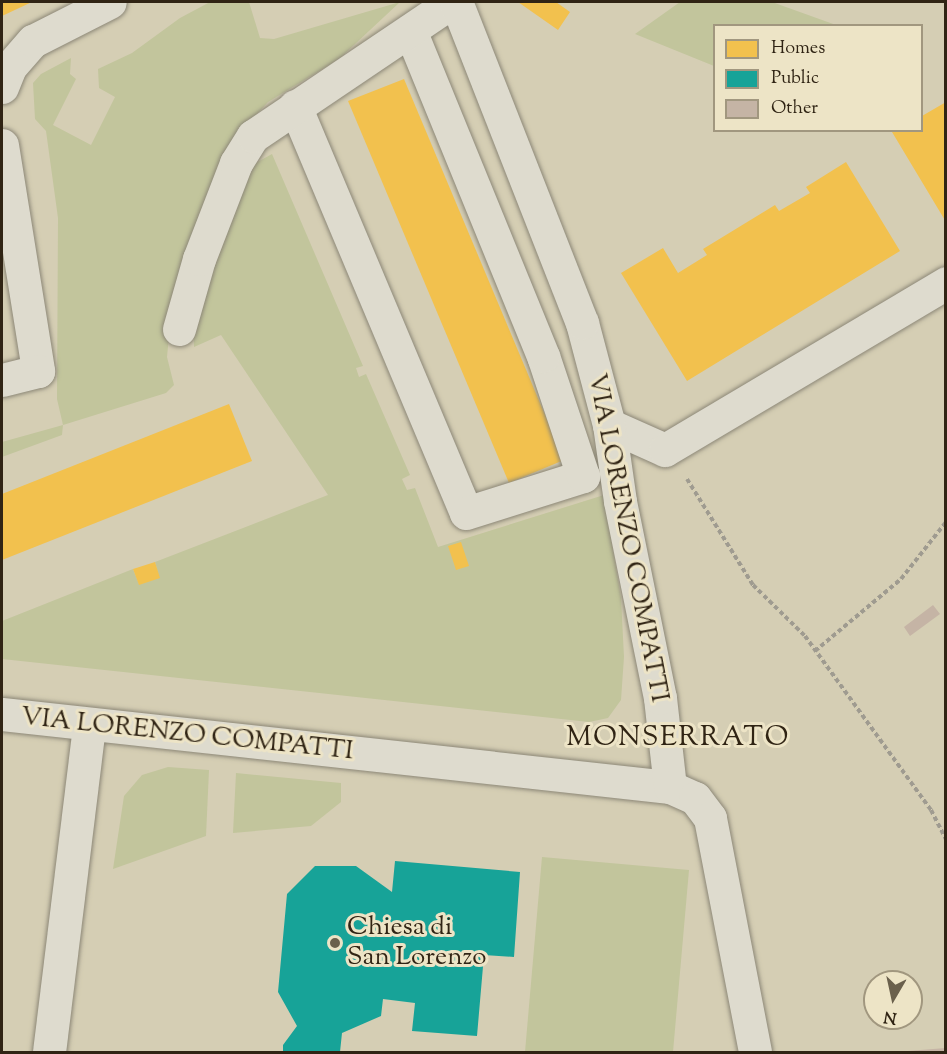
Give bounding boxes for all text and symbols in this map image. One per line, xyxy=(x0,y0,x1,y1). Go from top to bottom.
legend xyxy=(713,24,923,132)
text: Homes xyxy=(771,36,825,62)
text: Public xyxy=(771,66,819,92)
text: Other xyxy=(771,96,818,122)
street label: VIA LORENZO COMPATTI xyxy=(580,371,674,705)
street label: VIA LORENZO COMPATTI xyxy=(19,702,355,768)
district label: MONSERRATO xyxy=(566,721,790,755)
place label: Chiesa di San Lorenzo xyxy=(347,912,487,974)
marker: Chiesa di San Lorenzo xyxy=(328,936,342,950)
north arrow xyxy=(863,970,923,1030)
text: N xyxy=(882,1004,899,1029)

